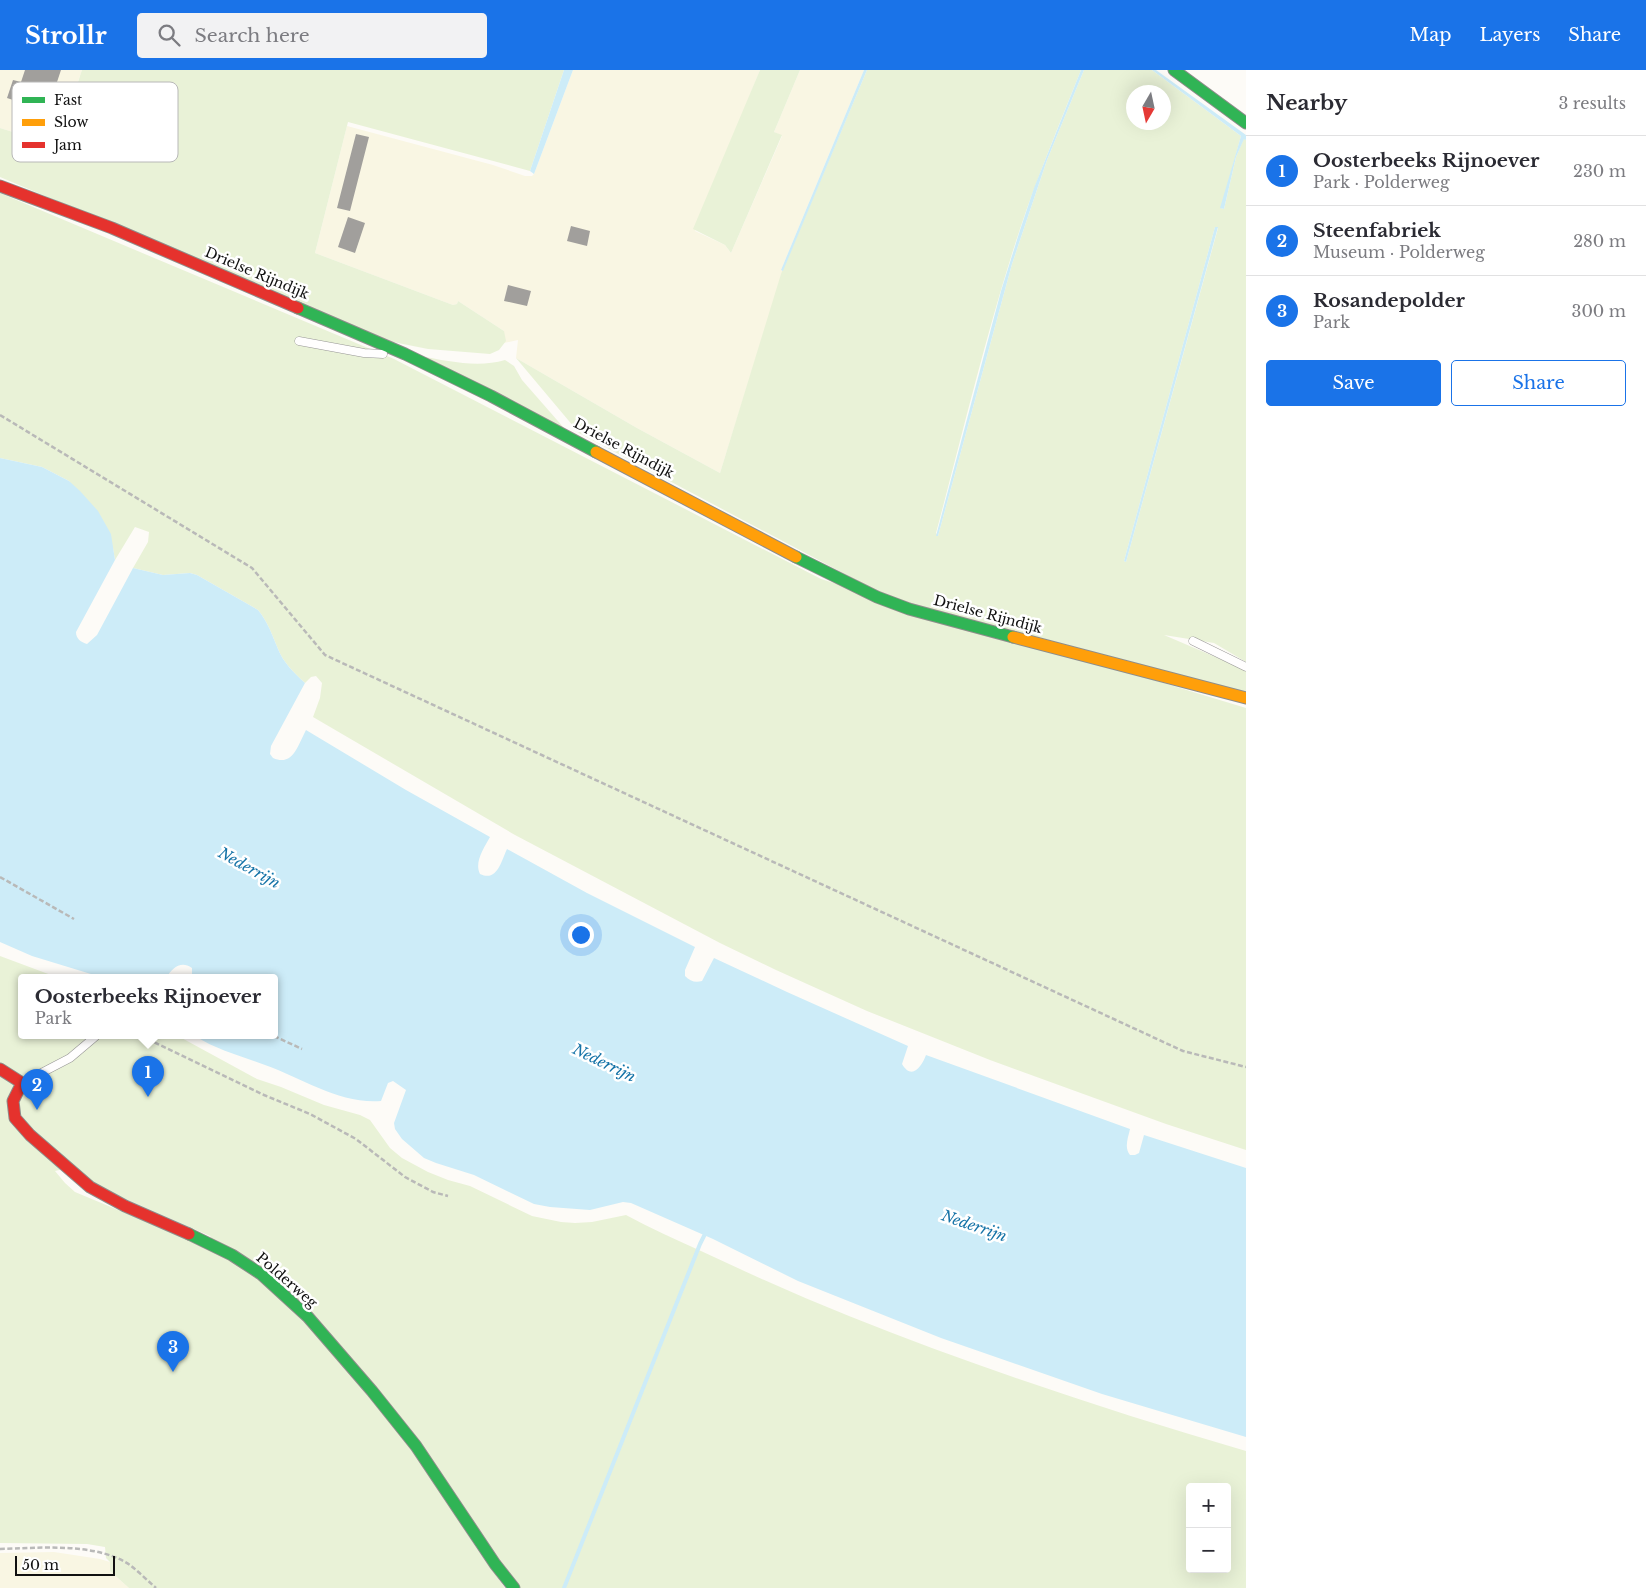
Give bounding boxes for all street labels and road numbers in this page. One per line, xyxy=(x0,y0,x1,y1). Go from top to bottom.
street label: Drielse Rijndijk xyxy=(202,243,312,303)
street label: Drielse Rijndijk xyxy=(571,414,678,482)
street label: Drielse Rijndijk xyxy=(932,591,1045,637)
street label: Polderweg xyxy=(253,1249,322,1312)

